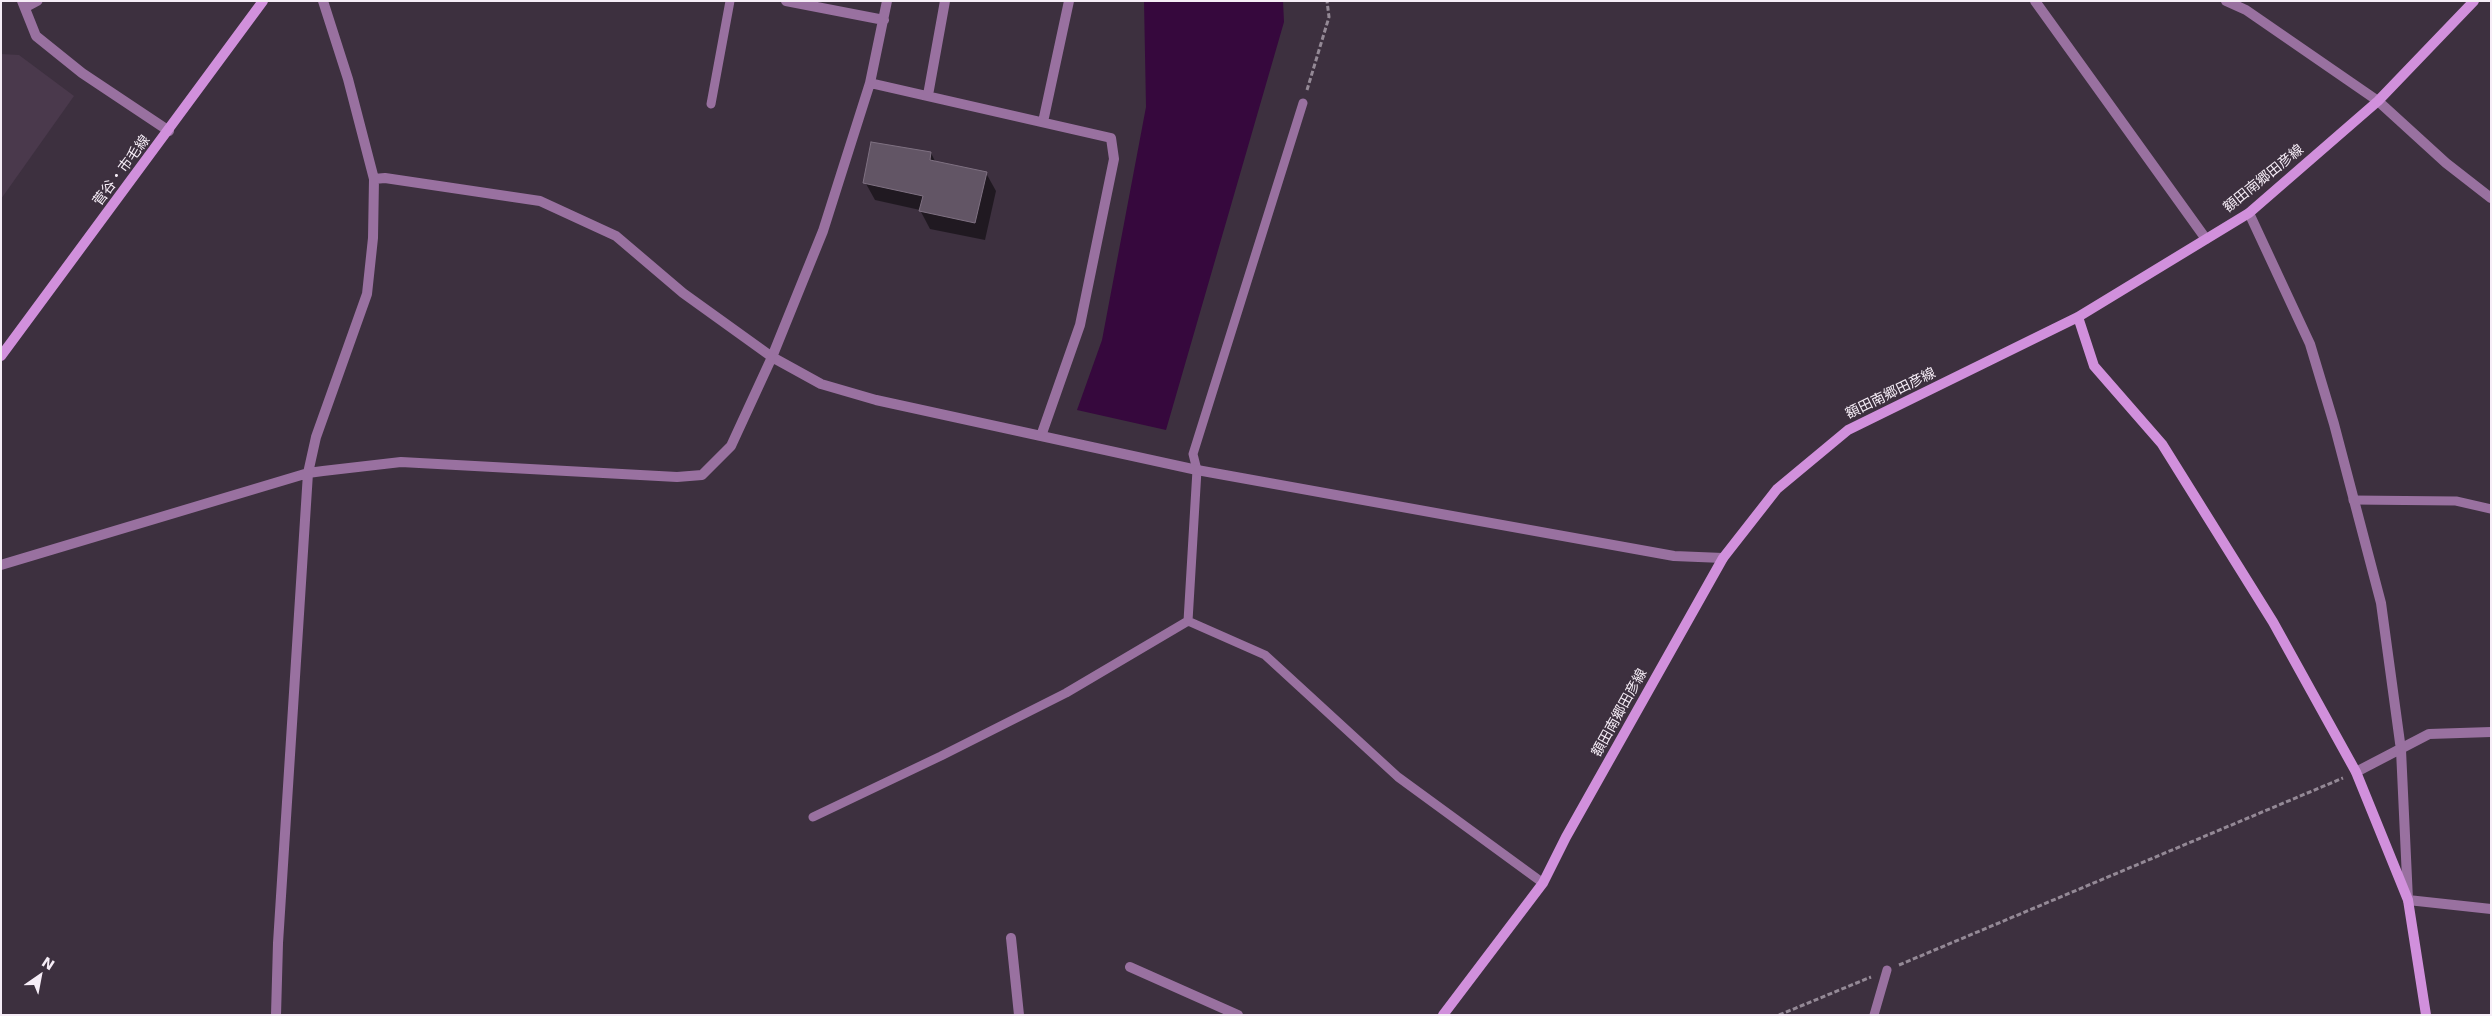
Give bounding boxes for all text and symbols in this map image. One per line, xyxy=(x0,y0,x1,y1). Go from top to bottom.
street label: 菅谷・市毛線 xyxy=(90,132,154,210)
street label: 額田南郷田彦線 xyxy=(2221,142,2307,216)
street label: 額田南郷田彦線 xyxy=(1843,365,1939,423)
street label: 額田南郷田彦線 xyxy=(1589,666,1651,760)
north arrow xyxy=(15,951,65,1001)
text: N xyxy=(39,954,57,973)

